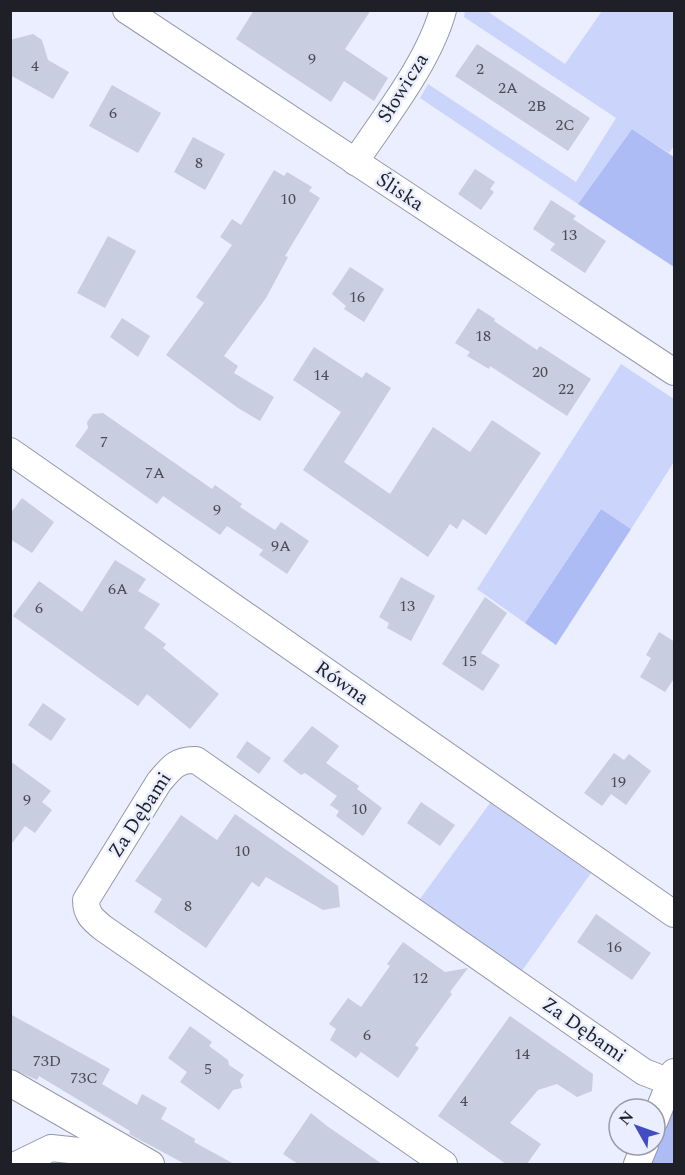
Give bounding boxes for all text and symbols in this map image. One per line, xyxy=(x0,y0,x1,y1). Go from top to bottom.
house number: 9 xyxy=(308,47,316,71)
street label: Słowicza xyxy=(370,47,436,129)
house number: 4 xyxy=(31,54,39,78)
house number: 2 xyxy=(476,57,484,81)
house number: 2A xyxy=(498,76,518,100)
house number: 2B xyxy=(528,94,546,118)
house number: 6 xyxy=(109,101,117,125)
house number: 2C xyxy=(555,113,575,137)
house number: 8 xyxy=(195,151,203,175)
street label: Śliska xyxy=(370,165,430,219)
house number: 10 xyxy=(280,187,296,211)
house number: 13 xyxy=(561,223,577,247)
house number: 16 xyxy=(349,285,365,309)
house number: 18 xyxy=(475,324,491,348)
house number: 20 xyxy=(532,360,548,384)
house number: 14 xyxy=(313,363,329,387)
house number: 22 xyxy=(558,377,574,401)
house number: 7 xyxy=(100,430,108,454)
house number: 7A xyxy=(145,461,165,485)
house number: 9 xyxy=(213,498,221,522)
house number: 9A xyxy=(271,534,291,558)
house number: 6A xyxy=(108,577,128,601)
house number: 13 xyxy=(399,594,415,618)
house number: 6 xyxy=(35,596,43,620)
house number: 15 xyxy=(461,649,477,673)
street label: Równa xyxy=(309,653,376,713)
street label: Za Dębami xyxy=(101,766,179,864)
house number: 19 xyxy=(610,770,626,794)
house number: 9 xyxy=(23,788,31,812)
house number: 10 xyxy=(351,797,367,821)
house number: 10 xyxy=(234,839,250,863)
house number: 8 xyxy=(184,894,192,918)
house number: 16 xyxy=(606,935,622,959)
house number: 12 xyxy=(412,966,428,990)
street label: Za Dębami xyxy=(536,990,632,1070)
house number: 6 xyxy=(363,1023,371,1047)
house number: 14 xyxy=(514,1042,530,1066)
house number: 73D xyxy=(33,1049,61,1073)
house number: 5 xyxy=(204,1057,212,1081)
house number: 73C xyxy=(70,1066,98,1090)
house number: 4 xyxy=(460,1089,468,1113)
north arrow xyxy=(607,1097,667,1157)
text: N xyxy=(613,1105,640,1131)

